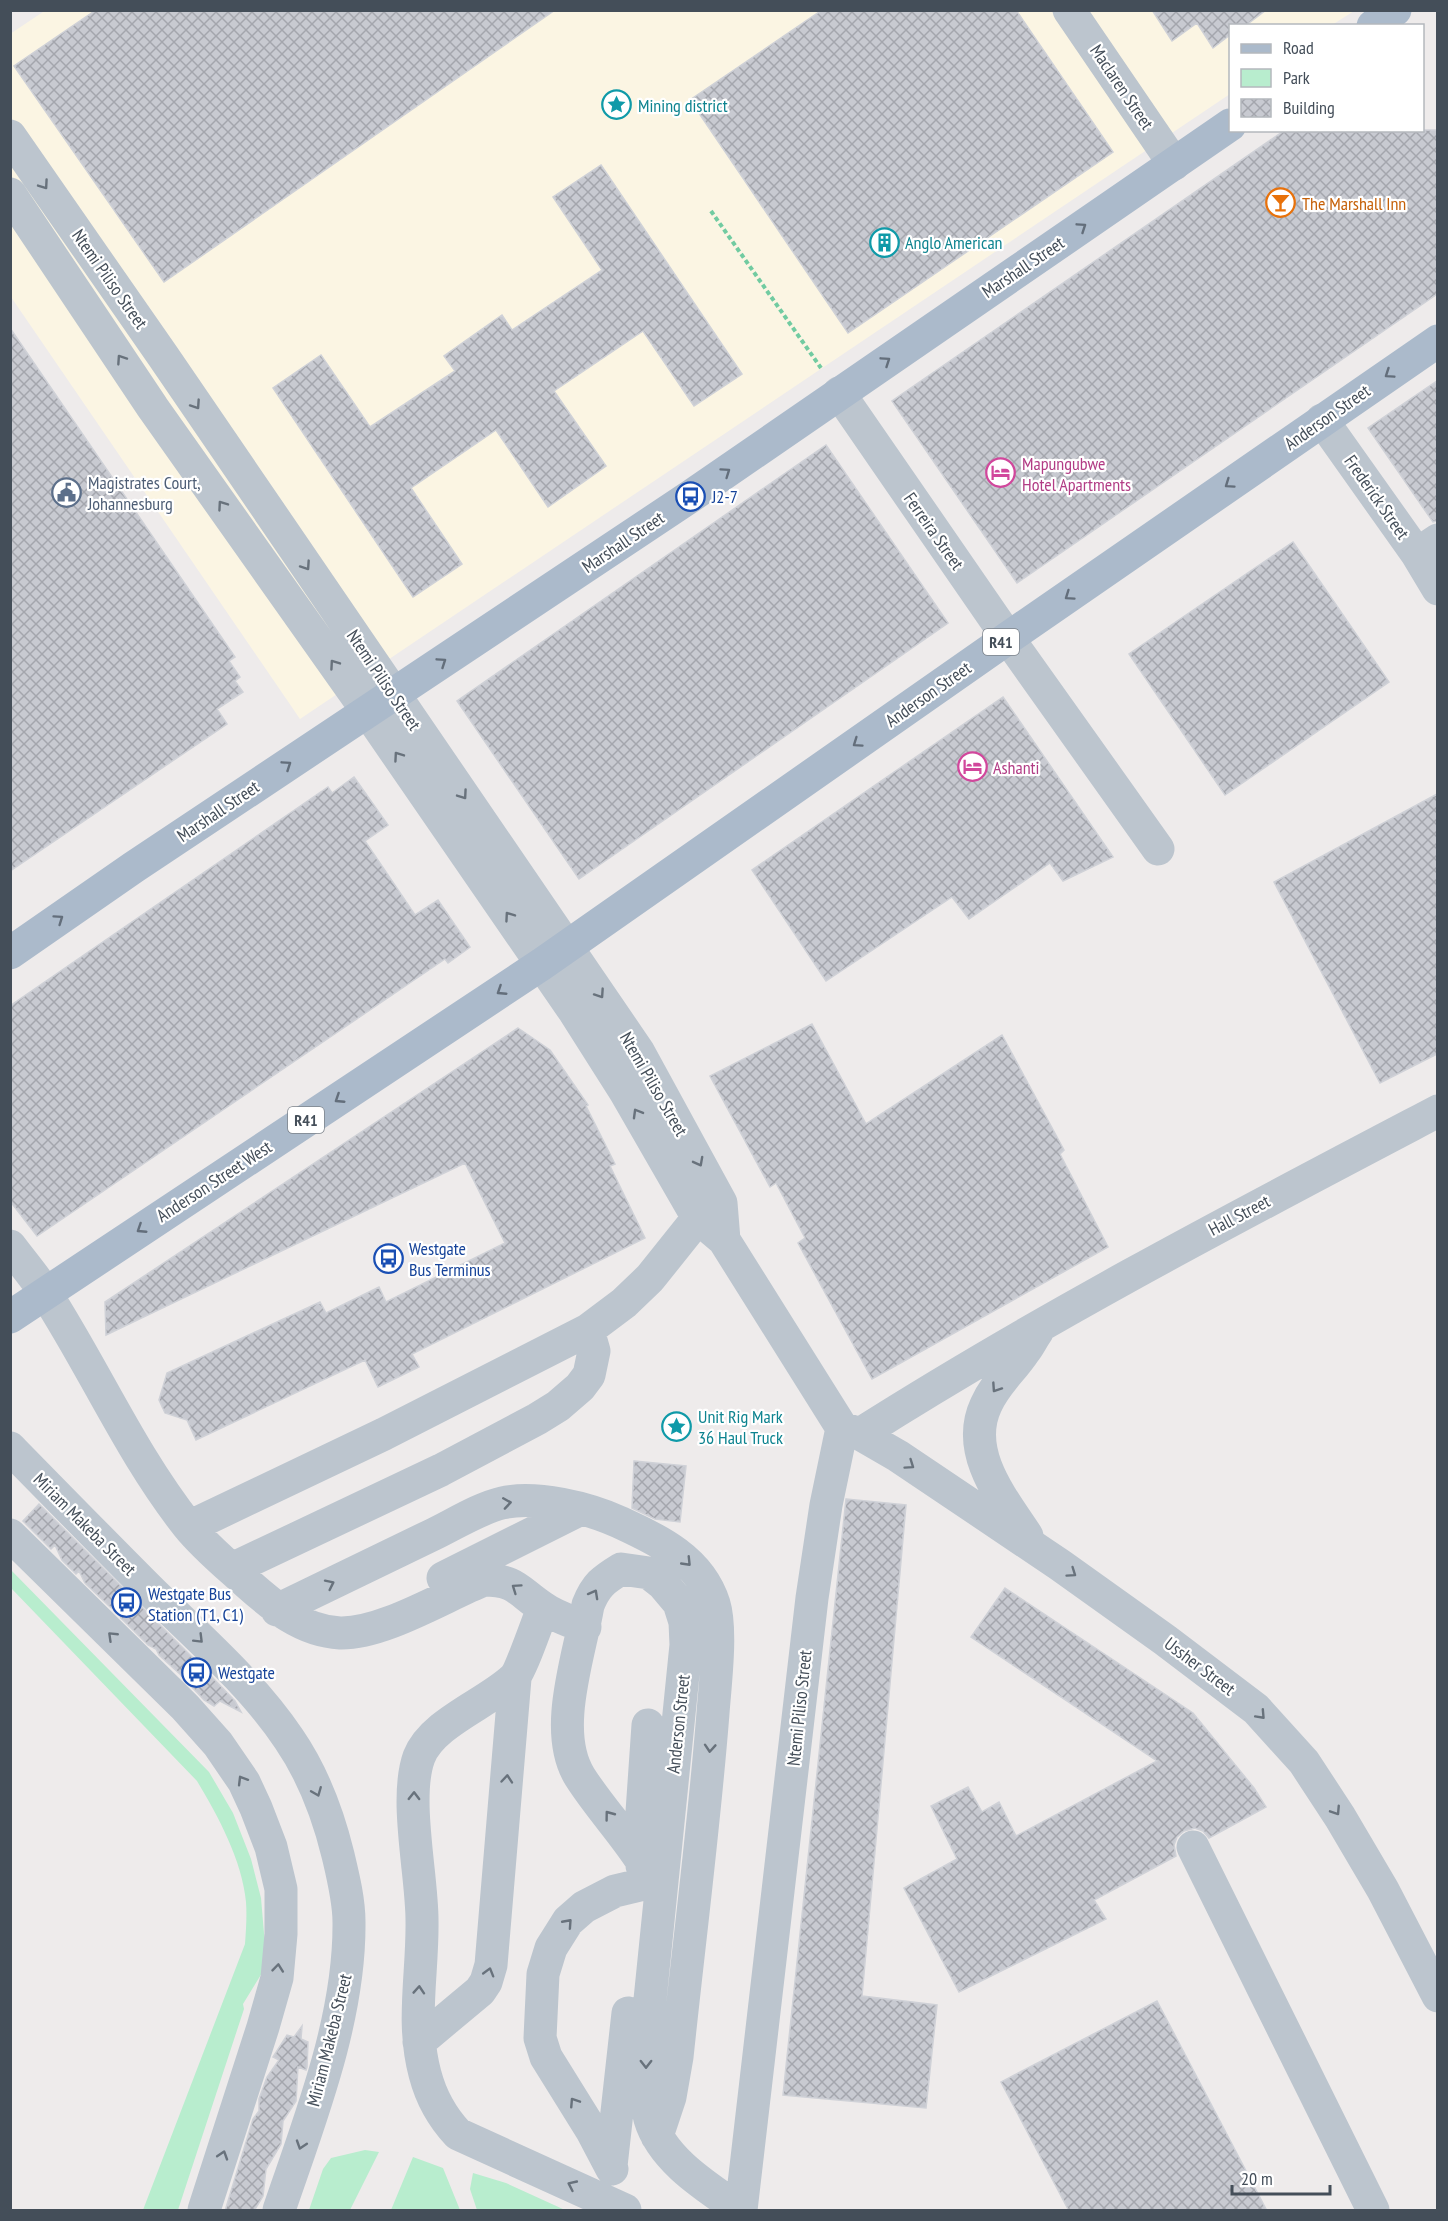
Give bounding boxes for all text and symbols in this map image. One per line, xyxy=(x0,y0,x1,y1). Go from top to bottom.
legend xyxy=(1229,24,1424,132)
text: Road xyxy=(1283,36,1314,59)
street label: Maclaren Street xyxy=(1085,40,1159,134)
text: Park xyxy=(1283,66,1310,89)
place icon: Mining district xyxy=(601,89,633,121)
place label: Mining district xyxy=(638,94,728,117)
text: Building xyxy=(1283,96,1335,119)
one-way arrow xyxy=(37,178,48,189)
bar icon: The Marshall Inn xyxy=(1265,187,1297,219)
place label: The Marshall Inn xyxy=(1302,192,1406,215)
one-way arrow xyxy=(1076,223,1087,234)
street label: Ntemi Piliso Street xyxy=(67,225,153,333)
building icon: Anglo American xyxy=(868,226,900,258)
place label: Anglo American xyxy=(905,231,1003,254)
street label: Marshall Street xyxy=(977,231,1069,303)
one-way arrow xyxy=(117,355,128,366)
one-way arrow xyxy=(880,357,891,368)
one-way arrow xyxy=(1385,367,1396,378)
street label: Anderson Street xyxy=(1280,379,1374,455)
one-way arrow xyxy=(189,398,200,409)
street label: Frederick Street xyxy=(1340,450,1415,544)
place label: Mapungubwe Hotel Apartments xyxy=(1022,452,1131,496)
hotel icon: Mapungubwe Hotel Apartments xyxy=(985,457,1017,489)
one-way arrow xyxy=(720,468,731,479)
place label: Magistrates Court, Johannesburg xyxy=(87,471,201,515)
public building icon: Magistrates Court, Johannesburg xyxy=(51,476,83,508)
one-way arrow xyxy=(1224,477,1235,488)
bus stop icon: J2-7 xyxy=(675,480,707,512)
place label: J2-7 xyxy=(711,485,738,508)
street label: Ferreira Street xyxy=(899,488,969,574)
one-way arrow xyxy=(218,500,229,511)
street label: Marshall Street xyxy=(577,506,669,578)
one-way arrow xyxy=(299,559,310,570)
one-way arrow xyxy=(1064,589,1075,600)
street label: Ntemi Piliso Street xyxy=(342,625,426,735)
road number: R41 xyxy=(983,629,1019,655)
street label: Anderson Street xyxy=(881,656,975,732)
one-way arrow xyxy=(436,658,446,670)
one-way arrow xyxy=(330,659,341,670)
one-way arrow xyxy=(852,736,863,747)
one-way arrow xyxy=(394,751,405,762)
hotel icon: Ashanti xyxy=(956,751,988,783)
place label: Ashanti xyxy=(993,756,1039,779)
one-way arrow xyxy=(281,761,292,772)
street label: Marshall Street xyxy=(172,775,264,847)
one-way arrow xyxy=(455,789,467,799)
one-way arrow xyxy=(505,912,516,923)
one-way arrow xyxy=(52,915,63,926)
one-way arrow xyxy=(497,984,508,995)
one-way arrow xyxy=(592,988,604,998)
street label: Ntemi Piliso Street xyxy=(615,1028,693,1140)
one-way arrow xyxy=(334,1091,345,1102)
road number: R41 xyxy=(288,1107,324,1133)
one-way arrow xyxy=(633,1109,645,1119)
street label: Anderson Street West xyxy=(152,1135,276,1227)
one-way arrow xyxy=(692,1156,703,1166)
street label: Hall Street xyxy=(1204,1189,1274,1241)
one-way arrow xyxy=(137,1222,147,1234)
place label: Westgate Bus Terminus xyxy=(409,1237,491,1281)
bus stop icon: Westgate Bus Terminus xyxy=(372,1242,404,1274)
one-way arrow xyxy=(993,1381,1004,1392)
place label: Unit Rig Mark 36 Haul Truck xyxy=(698,1405,783,1449)
place icon: Unit Rig Mark 36 Haul Truck xyxy=(661,1410,693,1442)
one-way arrow xyxy=(903,1457,914,1468)
street label: Miriam Makeba Street xyxy=(29,1468,141,1580)
one-way arrow xyxy=(502,1498,511,1510)
one-way arrow xyxy=(680,1555,691,1565)
one-way arrow xyxy=(1065,1566,1076,1577)
one-way arrow xyxy=(323,1580,334,1592)
place label: Westgate Bus Station (T1, C1) xyxy=(148,1582,244,1626)
one-way arrow xyxy=(512,1584,523,1595)
bus stop icon: Westgate Bus Station (T1, C1) xyxy=(111,1587,143,1619)
one-way arrow xyxy=(587,1590,598,1600)
one-way arrow xyxy=(192,1632,203,1643)
street label: Ussher Street xyxy=(1160,1632,1240,1700)
one-way arrow xyxy=(109,1633,120,1644)
street label: Ntemi Piliso Street xyxy=(781,1649,817,1767)
bus stop icon: Westgate xyxy=(181,1656,213,1688)
place label: Westgate xyxy=(218,1661,275,1684)
street label: Anderson Street xyxy=(661,1673,695,1775)
one-way arrow xyxy=(1254,1708,1265,1719)
one-way arrow xyxy=(704,1743,717,1752)
one-way arrow xyxy=(500,1774,513,1783)
one-way arrow xyxy=(239,1776,250,1787)
one-way arrow xyxy=(310,1786,322,1797)
one-way arrow xyxy=(408,1791,420,1800)
one-way arrow xyxy=(1328,1805,1339,1816)
one-way arrow xyxy=(605,1811,616,1822)
one-way arrow xyxy=(561,1919,572,1929)
one-way arrow xyxy=(271,1964,283,1973)
one-way arrow xyxy=(482,1967,494,1978)
street label: Miriam Makeba Street xyxy=(301,1971,357,2109)
one-way arrow xyxy=(412,1986,425,1995)
one-way arrow xyxy=(640,2060,652,2069)
one-way arrow xyxy=(569,2098,581,2108)
one-way arrow xyxy=(296,2139,308,2150)
one-way arrow xyxy=(215,2150,228,2161)
scale bar xyxy=(1232,2158,1330,2196)
text: 20 m xyxy=(1241,2167,1273,2190)
one-way arrow xyxy=(568,2180,579,2192)

